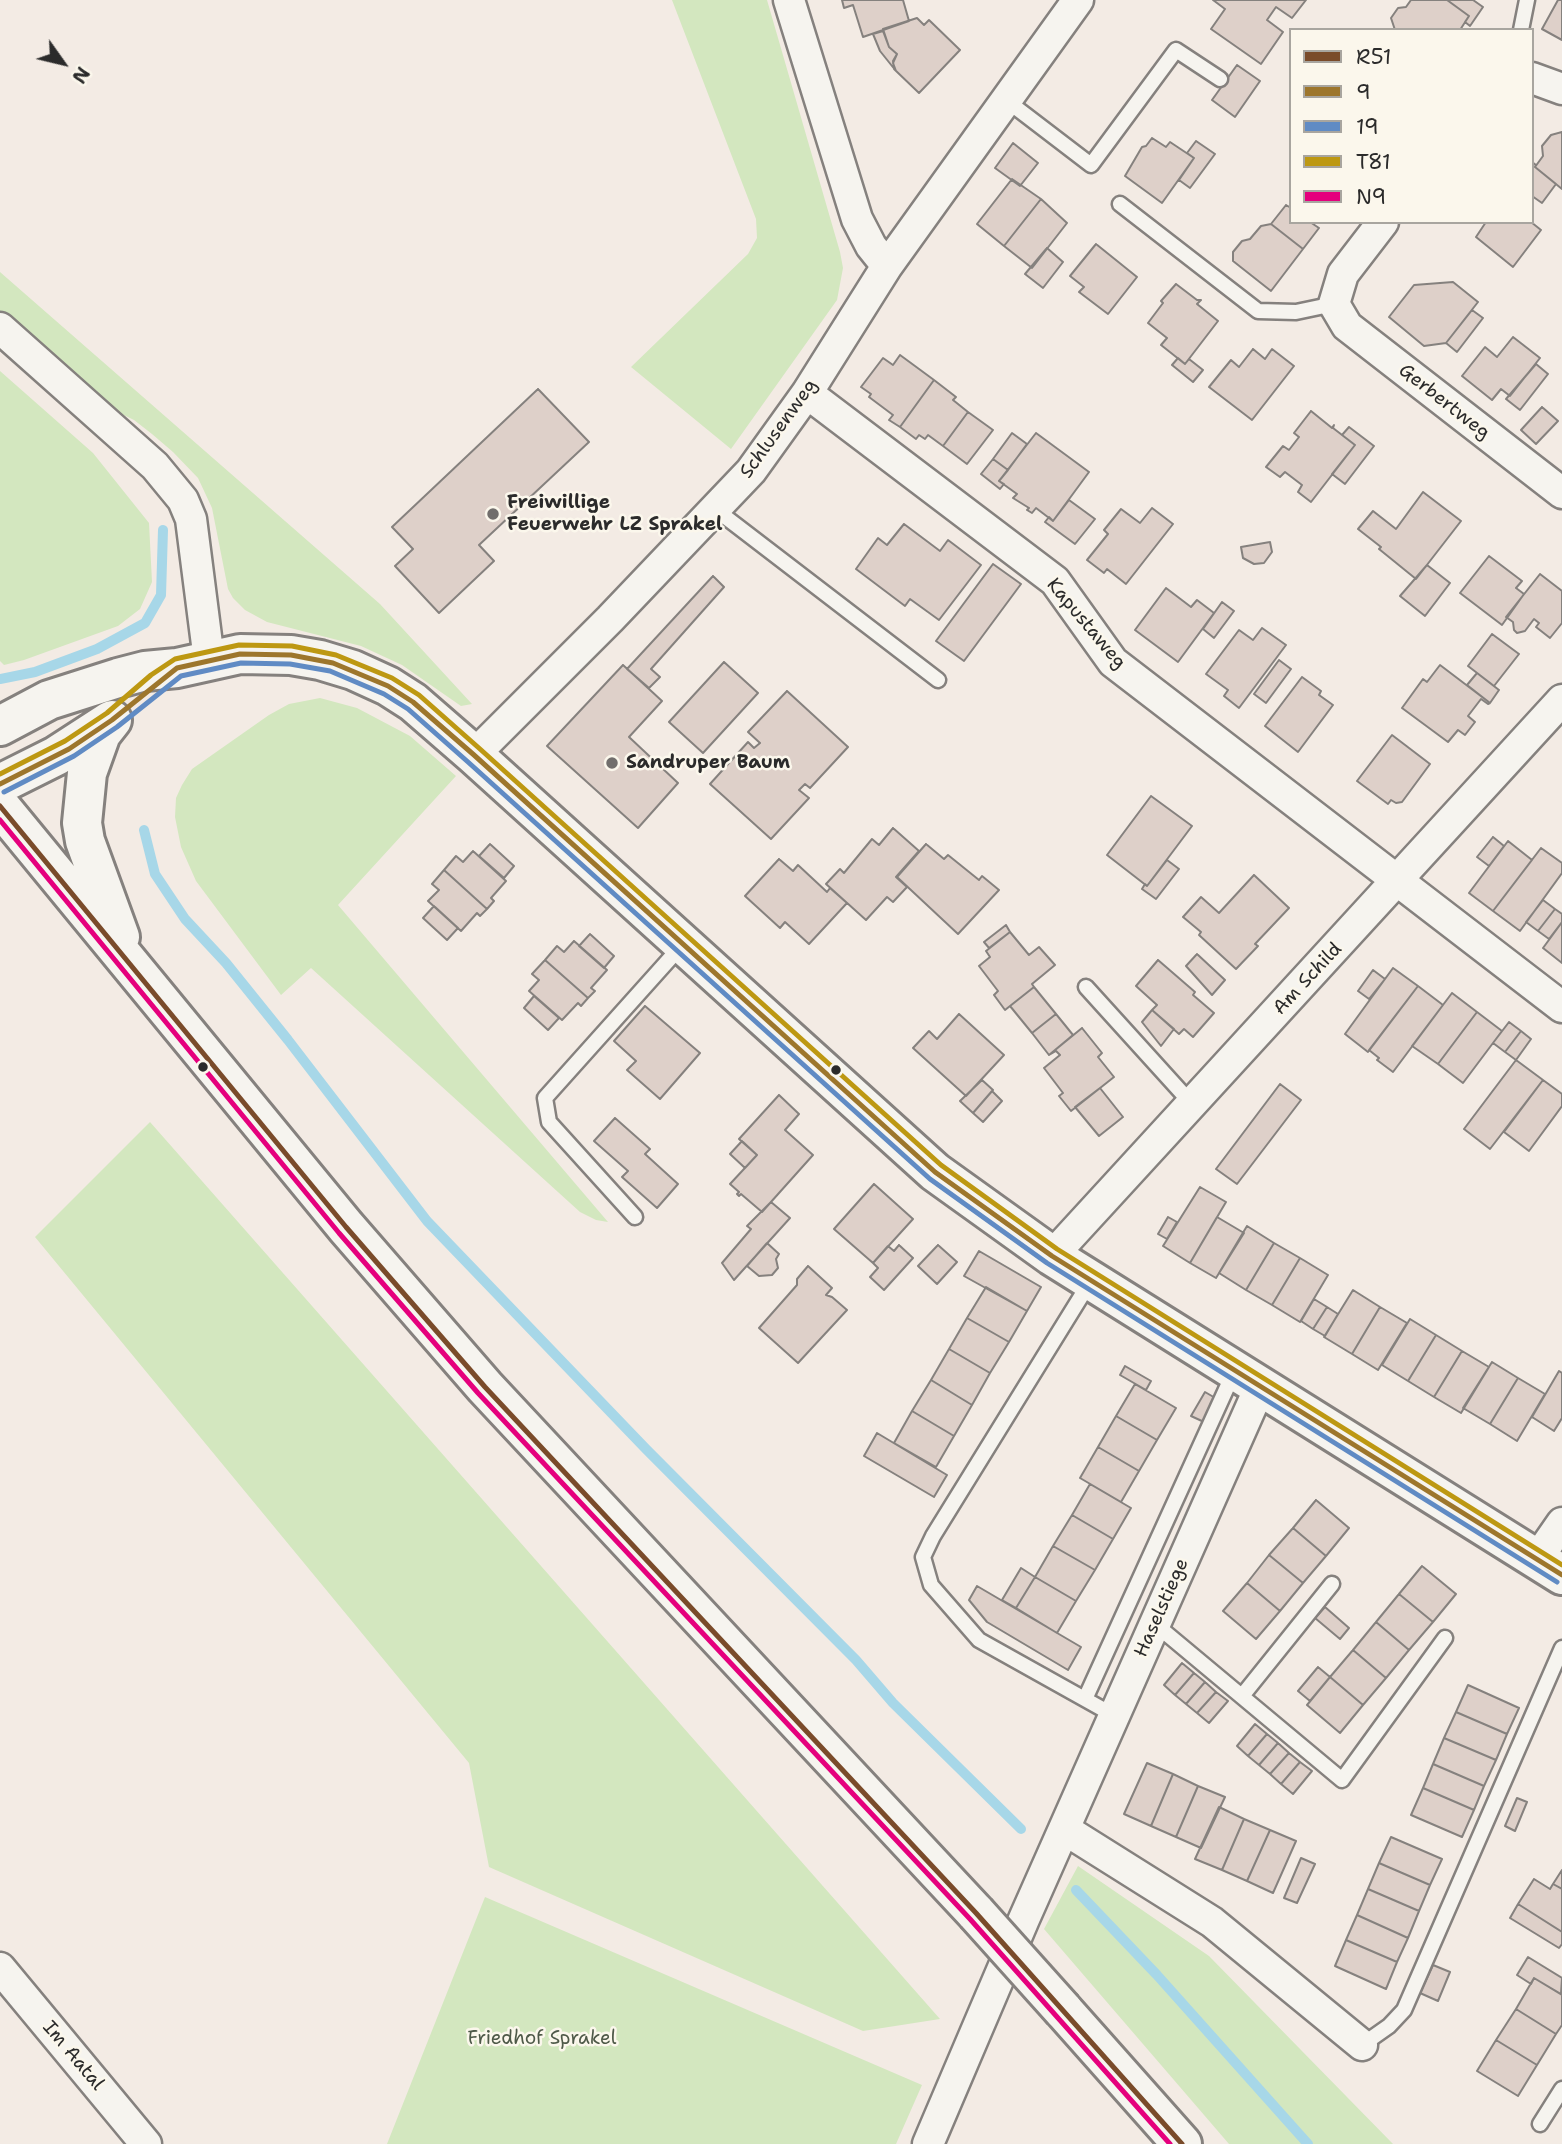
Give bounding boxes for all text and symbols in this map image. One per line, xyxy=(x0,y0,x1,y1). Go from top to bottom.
north arrow xyxy=(28,28,98,98)
legend xyxy=(1289,28,1534,224)
text: R51 xyxy=(1356,43,1391,71)
text: N xyxy=(66,62,95,88)
text: 9 xyxy=(1356,78,1371,106)
text: 19 xyxy=(1356,113,1379,141)
text: T81 xyxy=(1356,148,1391,176)
text: N9 xyxy=(1356,183,1386,211)
street label: Gerbertweg xyxy=(1394,359,1494,445)
street label: Schlusenweg xyxy=(735,375,823,483)
place label: Freiwillige Feuerwehr LZ Sprakel xyxy=(507,492,723,536)
marker: Freiwillige Feuerwehr LZ Sprakel xyxy=(485,506,501,522)
street label: Kapustaweg xyxy=(1041,574,1131,674)
place label: Sandruper Baum xyxy=(626,752,790,774)
marker: Sandruper Baum xyxy=(604,755,620,771)
street label: Am Schild xyxy=(1269,938,1347,1020)
unlabelled marker xyxy=(196,1060,210,1074)
unlabelled marker xyxy=(829,1063,843,1077)
street label: Haselstiege xyxy=(1130,1555,1194,1661)
street label: Im Aatal xyxy=(37,2017,109,2095)
park label: Friedhof Sprakel xyxy=(468,2028,616,2050)

